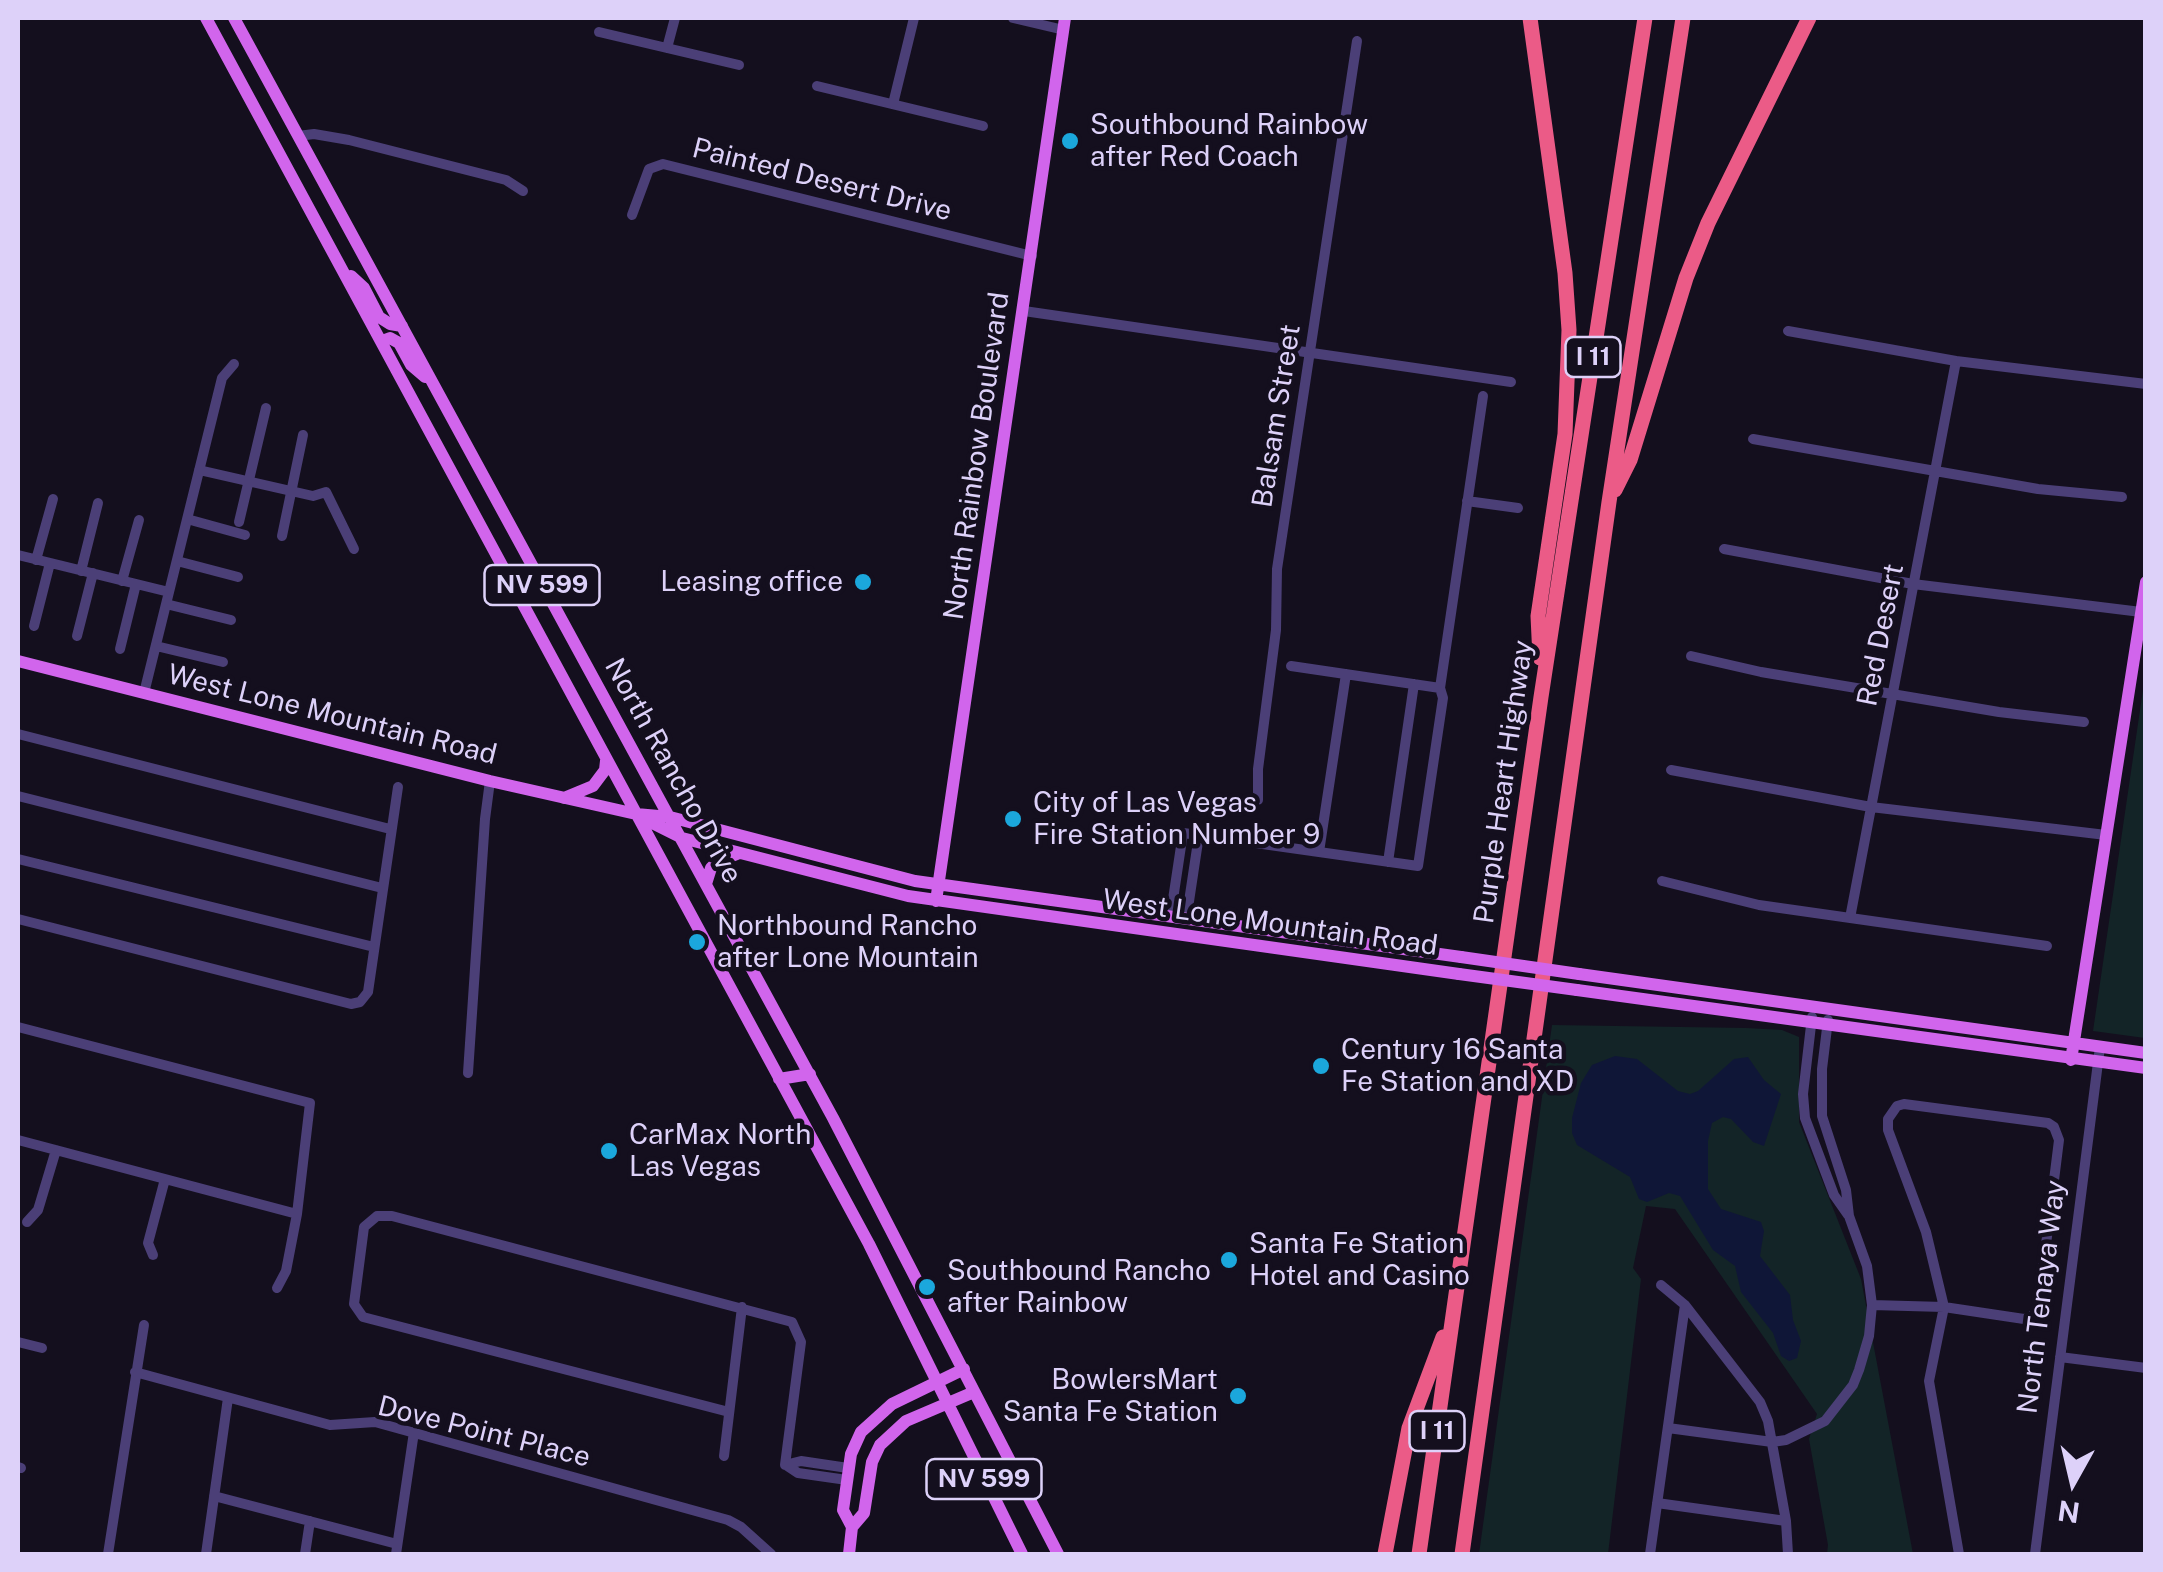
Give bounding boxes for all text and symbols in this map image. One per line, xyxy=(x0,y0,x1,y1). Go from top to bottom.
place label: Southbound Rainbow after Red Coach xyxy=(1090,108,1368,174)
marker: Southbound Rainbow after Red Coach xyxy=(1059,130,1081,152)
street label: Painted Desert Drive xyxy=(689,132,955,228)
street label: North Rainbow Boulevard xyxy=(937,290,1017,622)
street label: Balsam Street xyxy=(1246,322,1308,510)
road number: I 11 xyxy=(1566,337,1620,377)
street label: Red Desert xyxy=(1851,561,1911,709)
road number: NV 599 xyxy=(484,565,600,605)
place label: Leasing office xyxy=(660,565,843,599)
marker: Leasing office xyxy=(852,571,874,593)
street label: Purple Heart Highway xyxy=(1467,638,1541,926)
street label: North Rancho Drive xyxy=(597,653,749,889)
street label: West Lone Mountain Road xyxy=(164,658,500,772)
place label: City of Las Vegas Fire Station Number 9 xyxy=(1033,786,1320,852)
marker: City of Las Vegas Fire Station Number 9 xyxy=(1002,808,1024,830)
street label: West Lone Mountain Road xyxy=(1100,883,1440,963)
place label: Northbound Rancho after Lone Mountain xyxy=(717,909,979,975)
marker: Northbound Rancho after Lone Mountain xyxy=(686,931,708,953)
place label: Century 16 Santa Fe Station and XD xyxy=(1341,1033,1574,1099)
marker: Century 16 Santa Fe Station and XD xyxy=(1310,1055,1332,1077)
place label: CarMax North Las Vegas xyxy=(629,1118,811,1184)
marker: CarMax North Las Vegas xyxy=(598,1140,620,1162)
street label: North Tenaya Way xyxy=(2011,1178,2073,1416)
place label: Santa Fe Station Hotel and Casino xyxy=(1249,1227,1470,1293)
marker: Santa Fe Station Hotel and Casino xyxy=(1218,1249,1240,1271)
place label: Southbound Rancho after Rainbow xyxy=(947,1254,1211,1320)
marker: Southbound Rancho after Rainbow xyxy=(916,1276,938,1298)
place label: BowlersMart Santa Fe Station xyxy=(1003,1363,1218,1429)
marker: BowlersMart Santa Fe Station xyxy=(1227,1385,1249,1407)
street label: Dove Point Place xyxy=(374,1389,594,1475)
road number: I 11 xyxy=(1410,1411,1464,1451)
north arrow xyxy=(2023,1432,2123,1532)
road number: NV 599 xyxy=(926,1459,1042,1499)
text: N xyxy=(2056,1494,2082,1530)

